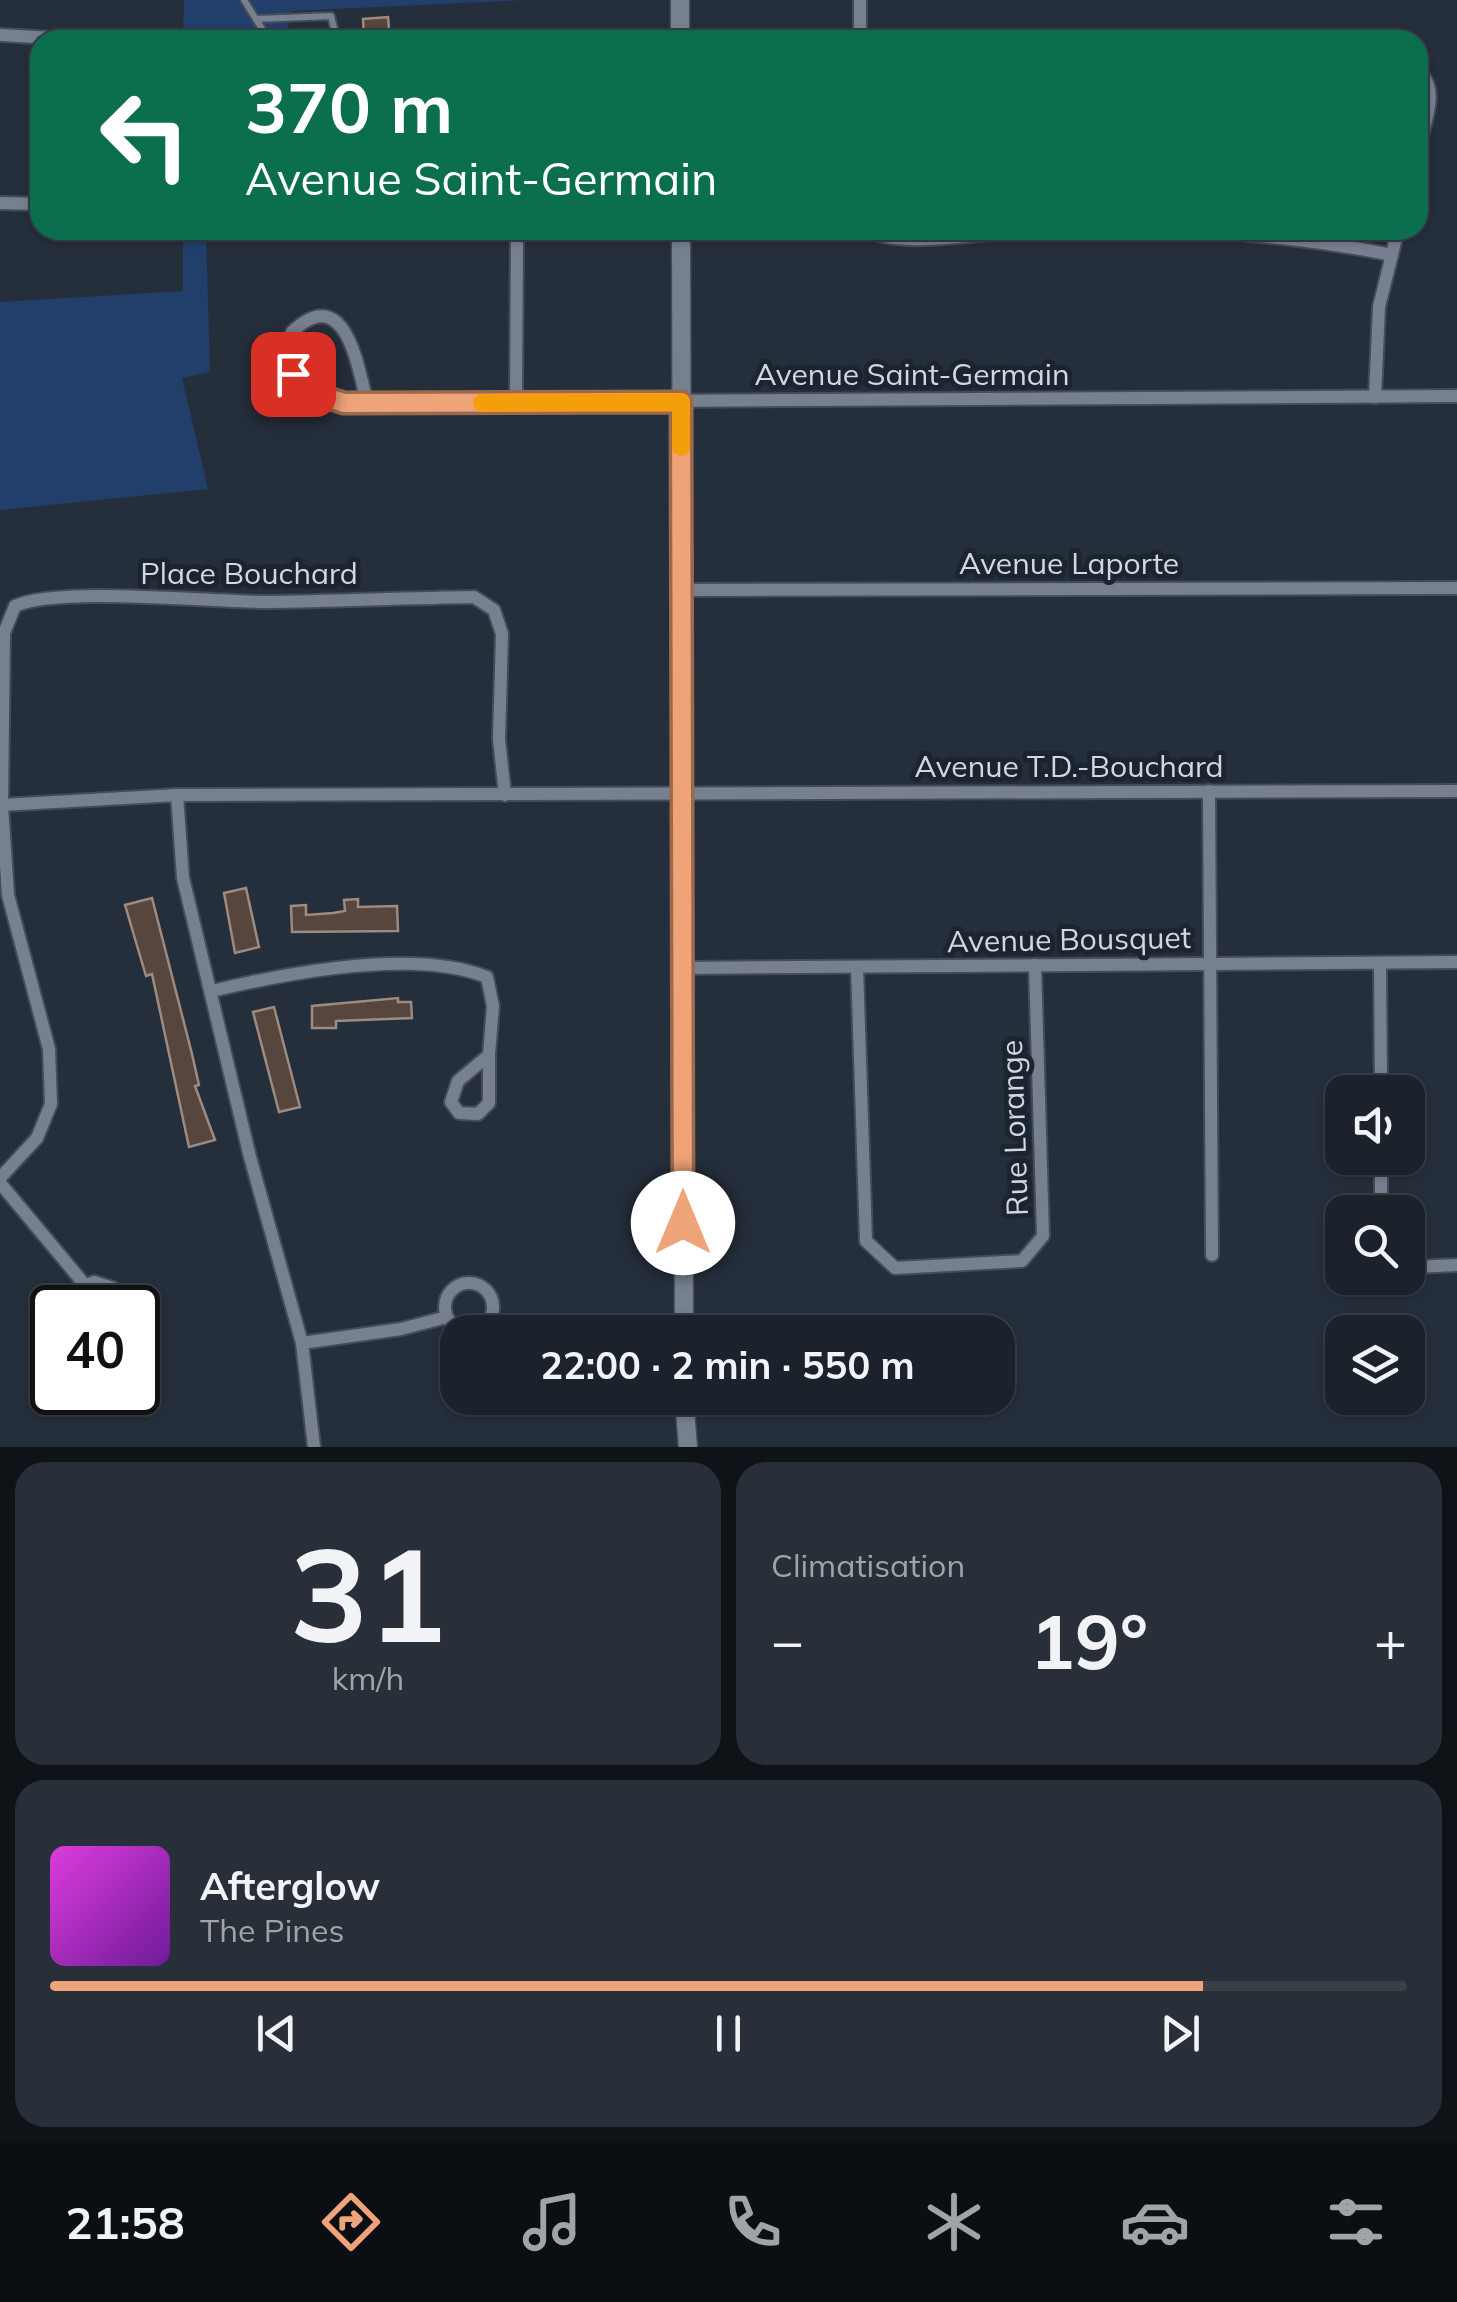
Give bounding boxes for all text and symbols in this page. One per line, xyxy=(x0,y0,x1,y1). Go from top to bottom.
text: 370 m xyxy=(245,63,453,151)
icon: left xyxy=(80,70,210,200)
text: Avenue Saint-Germain xyxy=(245,150,717,206)
pin xyxy=(251,332,336,417)
icon: arrive xyxy=(266,347,321,402)
street label: Avenue Saint-Germain xyxy=(755,355,1069,393)
street label: Avenue Laporte xyxy=(959,544,1179,582)
street label: Place Bouchard xyxy=(140,554,358,592)
street label: Avenue T.D.-Bouchard xyxy=(914,747,1224,785)
street label: Avenue Bousquet xyxy=(947,918,1191,960)
street label: Rue Lorange xyxy=(992,1039,1036,1217)
map controls xyxy=(1325,1075,1425,1415)
button: sound xyxy=(1325,1075,1425,1175)
position arrow xyxy=(631,1171,735,1275)
button: search xyxy=(1325,1195,1425,1295)
speed limit sign: 40 xyxy=(30,1285,160,1415)
button: layers xyxy=(1325,1315,1425,1415)
text: 22:00 · 2 min · 550 m xyxy=(540,1341,915,1389)
text: 31 xyxy=(290,1511,446,1675)
text: Climatisation xyxy=(771,1545,965,1585)
text: 19° xyxy=(1030,1594,1148,1688)
text: − xyxy=(771,1606,804,1675)
text: + xyxy=(1374,1606,1407,1675)
text: km/h xyxy=(332,1658,404,1698)
text: Afterglow xyxy=(200,1862,380,1910)
text: The Pines xyxy=(200,1910,344,1950)
icon: previous xyxy=(249,2006,304,2061)
icon: pause xyxy=(701,2006,756,2061)
icon: next xyxy=(1153,2006,1208,2061)
icon: directions xyxy=(316,2187,386,2257)
icon: music xyxy=(517,2187,587,2257)
icon: phone xyxy=(718,2187,788,2257)
icon: climate xyxy=(919,2187,989,2257)
icon: car xyxy=(1120,2187,1190,2257)
icon: filters xyxy=(1321,2187,1391,2257)
text: 21:58 xyxy=(66,2194,185,2250)

